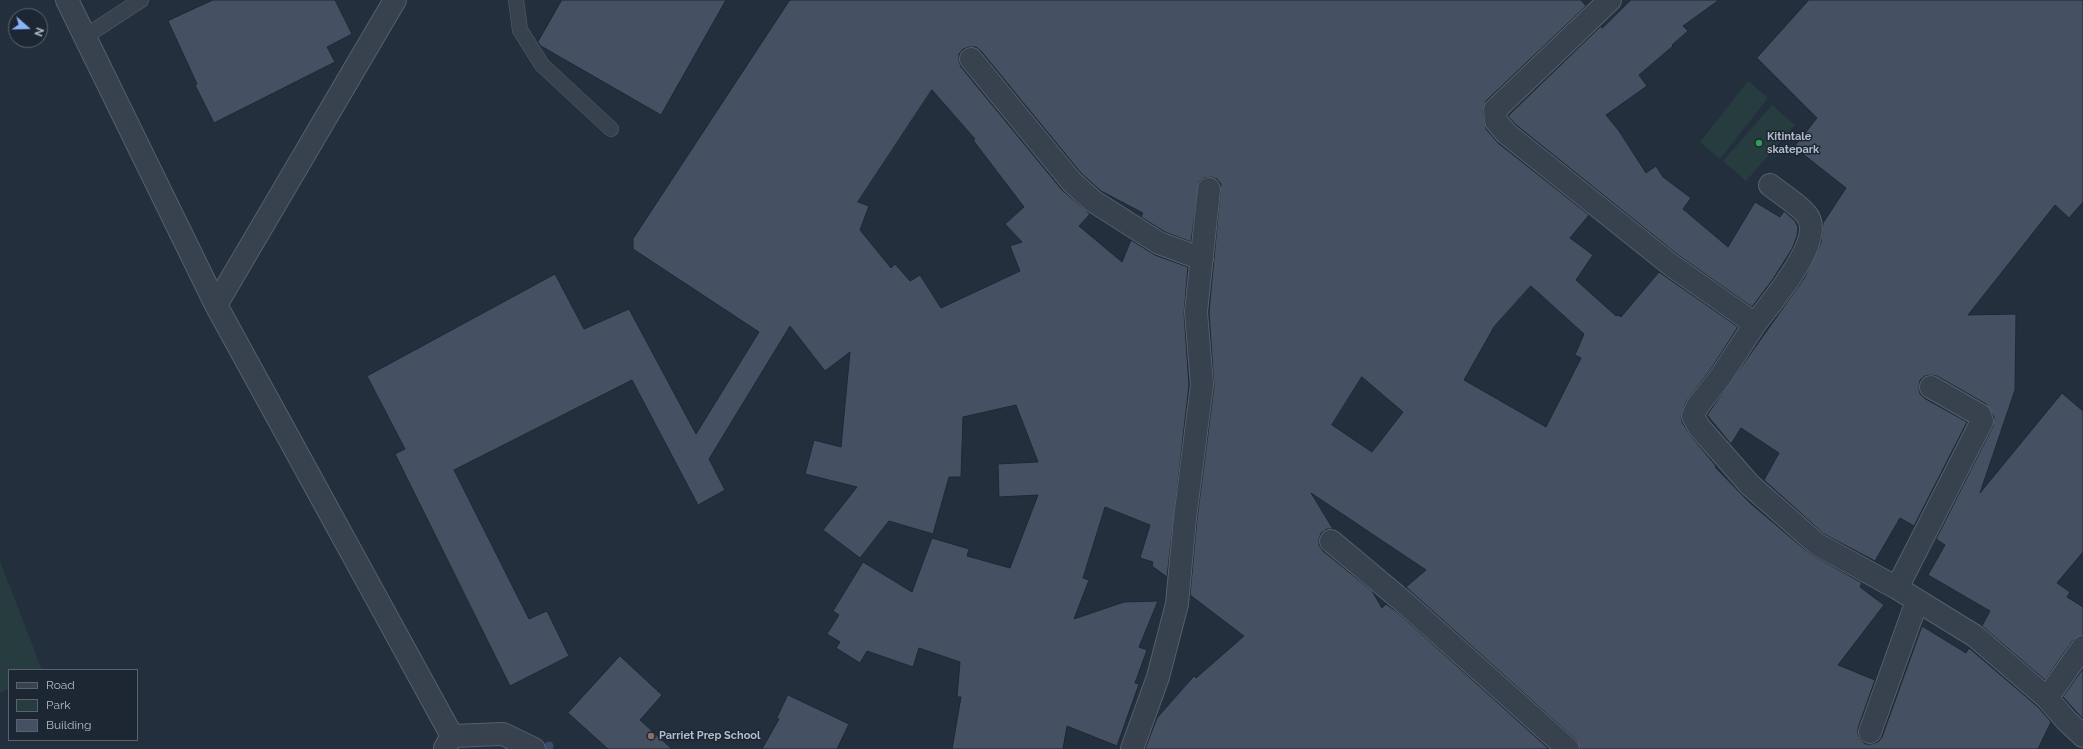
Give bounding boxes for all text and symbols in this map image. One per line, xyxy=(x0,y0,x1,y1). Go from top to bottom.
north arrow xyxy=(8,8,48,48)
text: N xyxy=(31,26,46,38)
place label: Kitintale skatepark xyxy=(1767,130,1819,156)
marker: Kitintale skatepark xyxy=(1754,138,1764,148)
legend xyxy=(8,669,138,741)
text: Road xyxy=(46,678,75,692)
text: Park xyxy=(46,698,71,712)
text: Building xyxy=(46,718,92,732)
place label: Parriet Prep School xyxy=(659,729,760,743)
marker: Parriet Prep School xyxy=(646,731,656,741)

